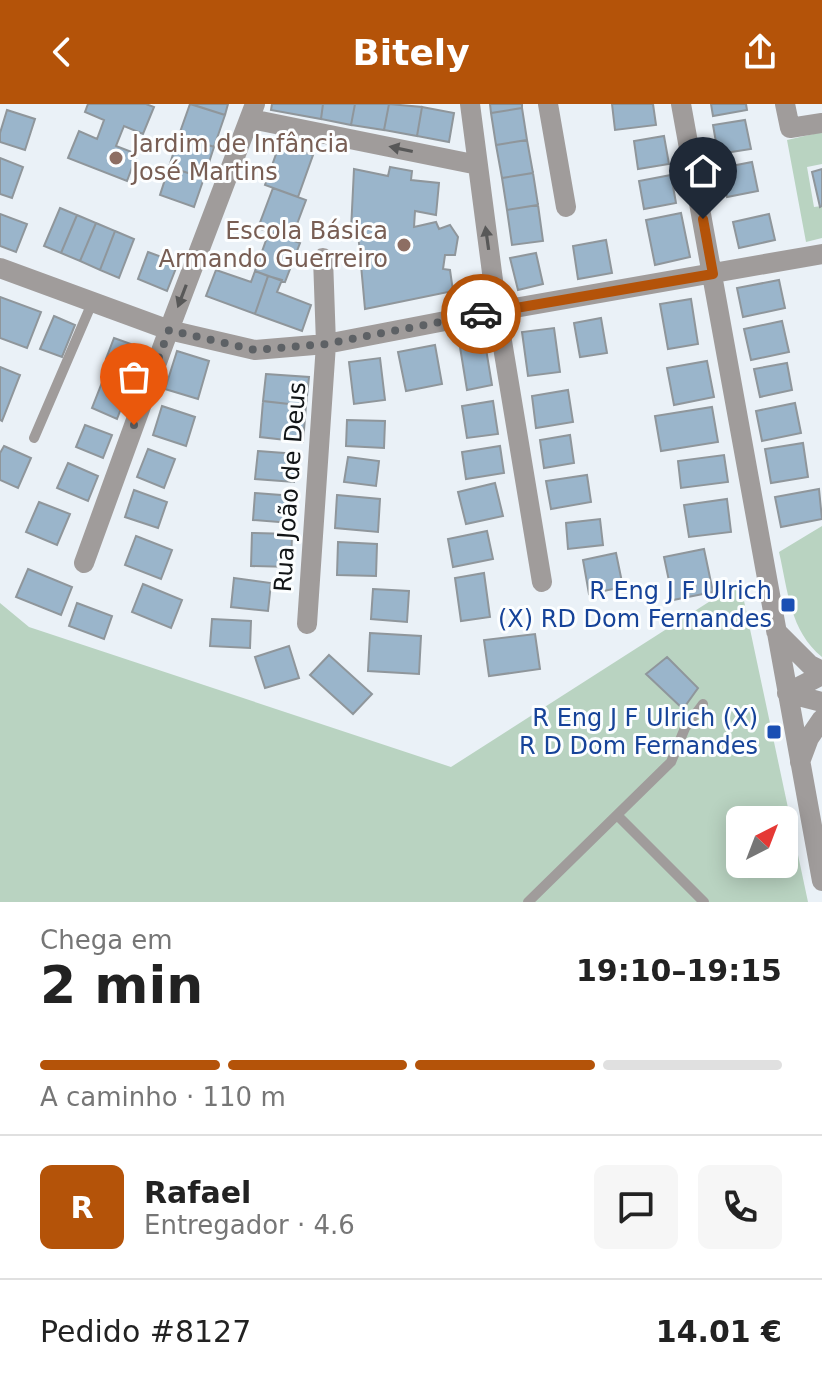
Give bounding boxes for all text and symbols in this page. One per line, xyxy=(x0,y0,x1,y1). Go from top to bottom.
icon: back xyxy=(40,30,84,74)
icon: share xyxy=(738,30,782,74)
text: Bitely xyxy=(352,32,470,73)
place label: Jardim de Infância José Martins xyxy=(130,130,349,186)
pin xyxy=(669,137,737,219)
one-way arrow xyxy=(389,143,414,155)
marker: Jardim de Infância José Martins xyxy=(107,149,125,167)
icon: home xyxy=(681,149,725,193)
place label: Escola Básica Armando Guerreiro xyxy=(158,217,388,273)
one-way arrow xyxy=(481,225,494,250)
marker: Escola Básica Armando Guerreiro xyxy=(395,236,413,254)
courier xyxy=(441,274,521,354)
one-way arrow xyxy=(175,284,188,308)
icon: car xyxy=(459,292,503,336)
pin xyxy=(100,343,168,425)
icon: bag xyxy=(112,355,156,399)
street label: Rua João de Deus xyxy=(269,381,311,593)
place label: R Eng J F Ulrich (X) RD Dom Fernandes xyxy=(498,577,772,633)
marker: R Eng J F Ulrich (X) RD Dom Fernandes xyxy=(779,596,797,614)
place label: R Eng J F Ulrich (X) R D Dom Fernandes xyxy=(519,704,758,760)
marker: R Eng J F Ulrich (X) R D Dom Fernandes xyxy=(765,723,783,741)
north arrow xyxy=(726,806,798,878)
map controls xyxy=(726,806,798,878)
text: Chega em xyxy=(40,925,173,955)
text: 19:10–19:15 xyxy=(576,953,782,988)
text: 2 min xyxy=(40,955,203,1015)
text: A caminho · 110 m xyxy=(40,1082,286,1112)
button: chat xyxy=(594,1165,678,1249)
button: phone xyxy=(698,1165,782,1249)
text: Rafael xyxy=(144,1175,251,1210)
text: R xyxy=(70,1190,94,1225)
text: Entregador · 4.6 xyxy=(144,1210,355,1240)
text: Pedido #8127 xyxy=(40,1314,251,1349)
text: 14.01 € xyxy=(656,1314,782,1349)

